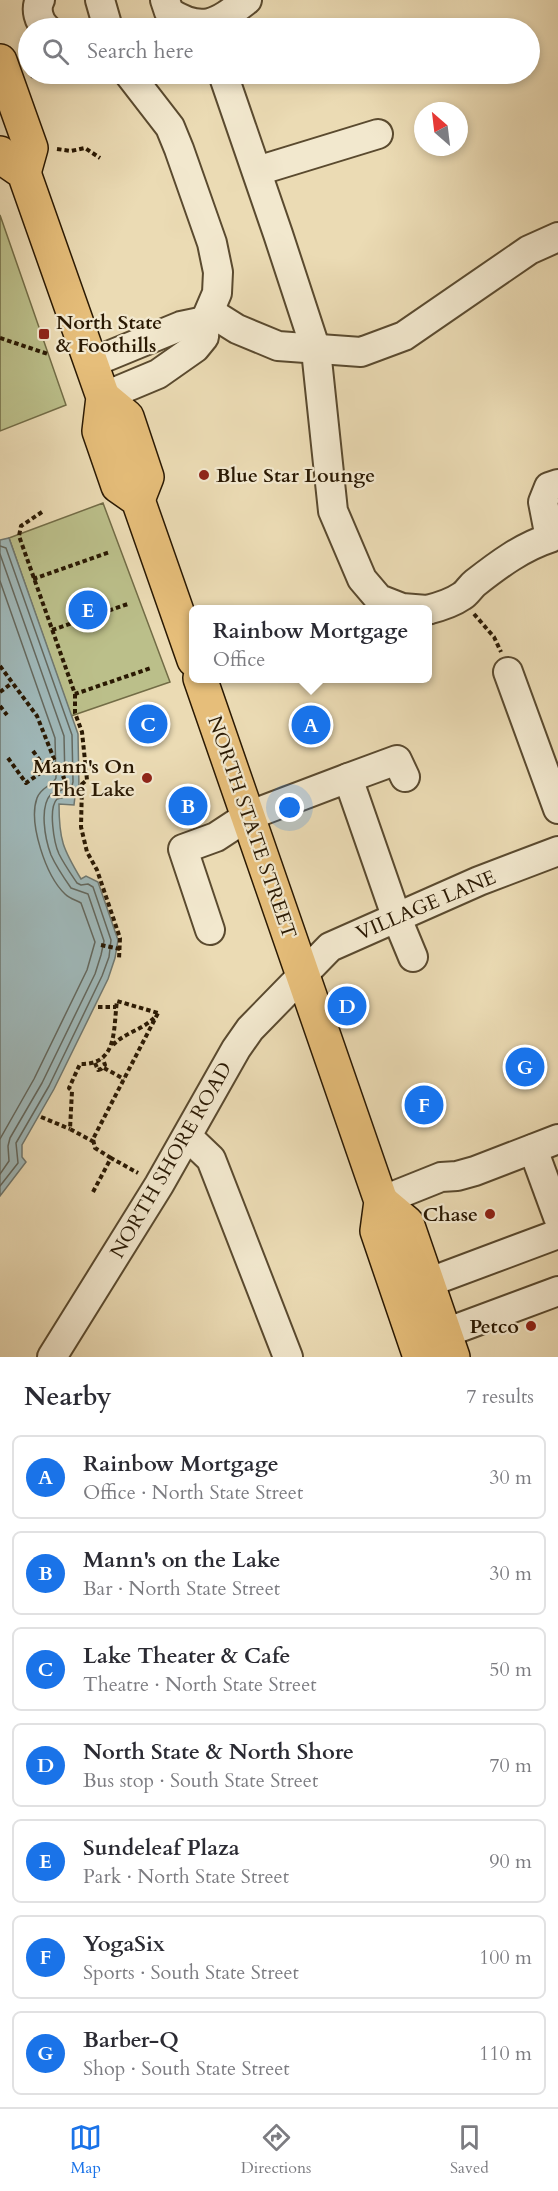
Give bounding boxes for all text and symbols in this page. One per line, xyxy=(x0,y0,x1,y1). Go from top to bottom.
search box xyxy=(18,18,540,84)
icon: search xyxy=(39,35,72,68)
text: Search here xyxy=(87,36,194,66)
north arrow xyxy=(414,102,468,156)
place label: North State & Foothills xyxy=(56,309,162,359)
marker: North State & Foothills xyxy=(37,327,51,341)
place label: Blue Star Lounge xyxy=(216,462,375,489)
marker: Blue Star Lounge xyxy=(197,468,211,482)
pin: E xyxy=(68,588,107,632)
popup xyxy=(189,605,432,683)
text: Rainbow Mortgage xyxy=(213,616,408,646)
text: Office xyxy=(213,646,265,673)
pin: C xyxy=(128,702,168,746)
pin: A xyxy=(292,702,330,748)
street label: NORTH STATE STREET xyxy=(201,712,303,942)
place label: Mann's On The Lake xyxy=(33,753,135,803)
marker: Mann's On The Lake xyxy=(140,771,154,785)
pin: B xyxy=(168,784,207,828)
your location xyxy=(275,793,304,822)
street label: VILLAGE LANE xyxy=(352,863,500,947)
pin: D xyxy=(328,984,366,1028)
pin: G xyxy=(506,1044,544,1090)
street label: NORTH SHORE ROAD xyxy=(104,1057,238,1263)
pin: F xyxy=(404,1082,444,1128)
place label: Chase xyxy=(423,1201,478,1228)
marker: Chase xyxy=(483,1207,497,1221)
place label: Petco xyxy=(469,1313,519,1340)
marker: Petco xyxy=(524,1319,538,1333)
text: Nearby xyxy=(24,1379,112,1414)
text: 7 results xyxy=(466,1383,534,1410)
text: Rainbow Mortgage xyxy=(83,1449,279,1479)
text: A xyxy=(38,1464,53,1491)
text: 30 m xyxy=(489,1464,532,1491)
text: Office · North State Street xyxy=(83,1479,303,1506)
text: Mann's on the Lake xyxy=(83,1545,280,1575)
text: B xyxy=(38,1560,53,1587)
text: 30 m xyxy=(489,1560,532,1587)
text: Bar · North State Street xyxy=(83,1575,280,1602)
text: Lake Theater & Cafe xyxy=(83,1641,290,1671)
text: C xyxy=(38,1656,53,1683)
text: 50 m xyxy=(489,1656,532,1683)
text: Theatre · North State Street xyxy=(83,1671,317,1698)
text: North State & North Shore xyxy=(83,1737,354,1767)
text: D xyxy=(37,1752,54,1779)
text: 70 m xyxy=(489,1752,532,1779)
text: Bus stop · South State Street xyxy=(83,1767,318,1794)
text: Sundeleaf Plaza xyxy=(83,1833,240,1863)
text: E xyxy=(39,1848,52,1875)
text: 90 m xyxy=(489,1848,532,1875)
text: Park · North State Street xyxy=(83,1863,289,1890)
text: YogaSix xyxy=(83,1929,165,1959)
text: F xyxy=(40,1944,51,1971)
text: 100 m xyxy=(479,1944,532,1971)
text: Sports · South State Street xyxy=(83,1959,299,1986)
text: Barber-Q xyxy=(83,2025,179,2055)
text: G xyxy=(37,2040,54,2067)
text: 110 m xyxy=(479,2040,532,2067)
text: Shop · South State Street xyxy=(83,2055,290,2082)
tab: Map xyxy=(69,2121,102,2179)
tab: Directions xyxy=(241,2121,311,2179)
tab: Saved xyxy=(450,2121,489,2179)

